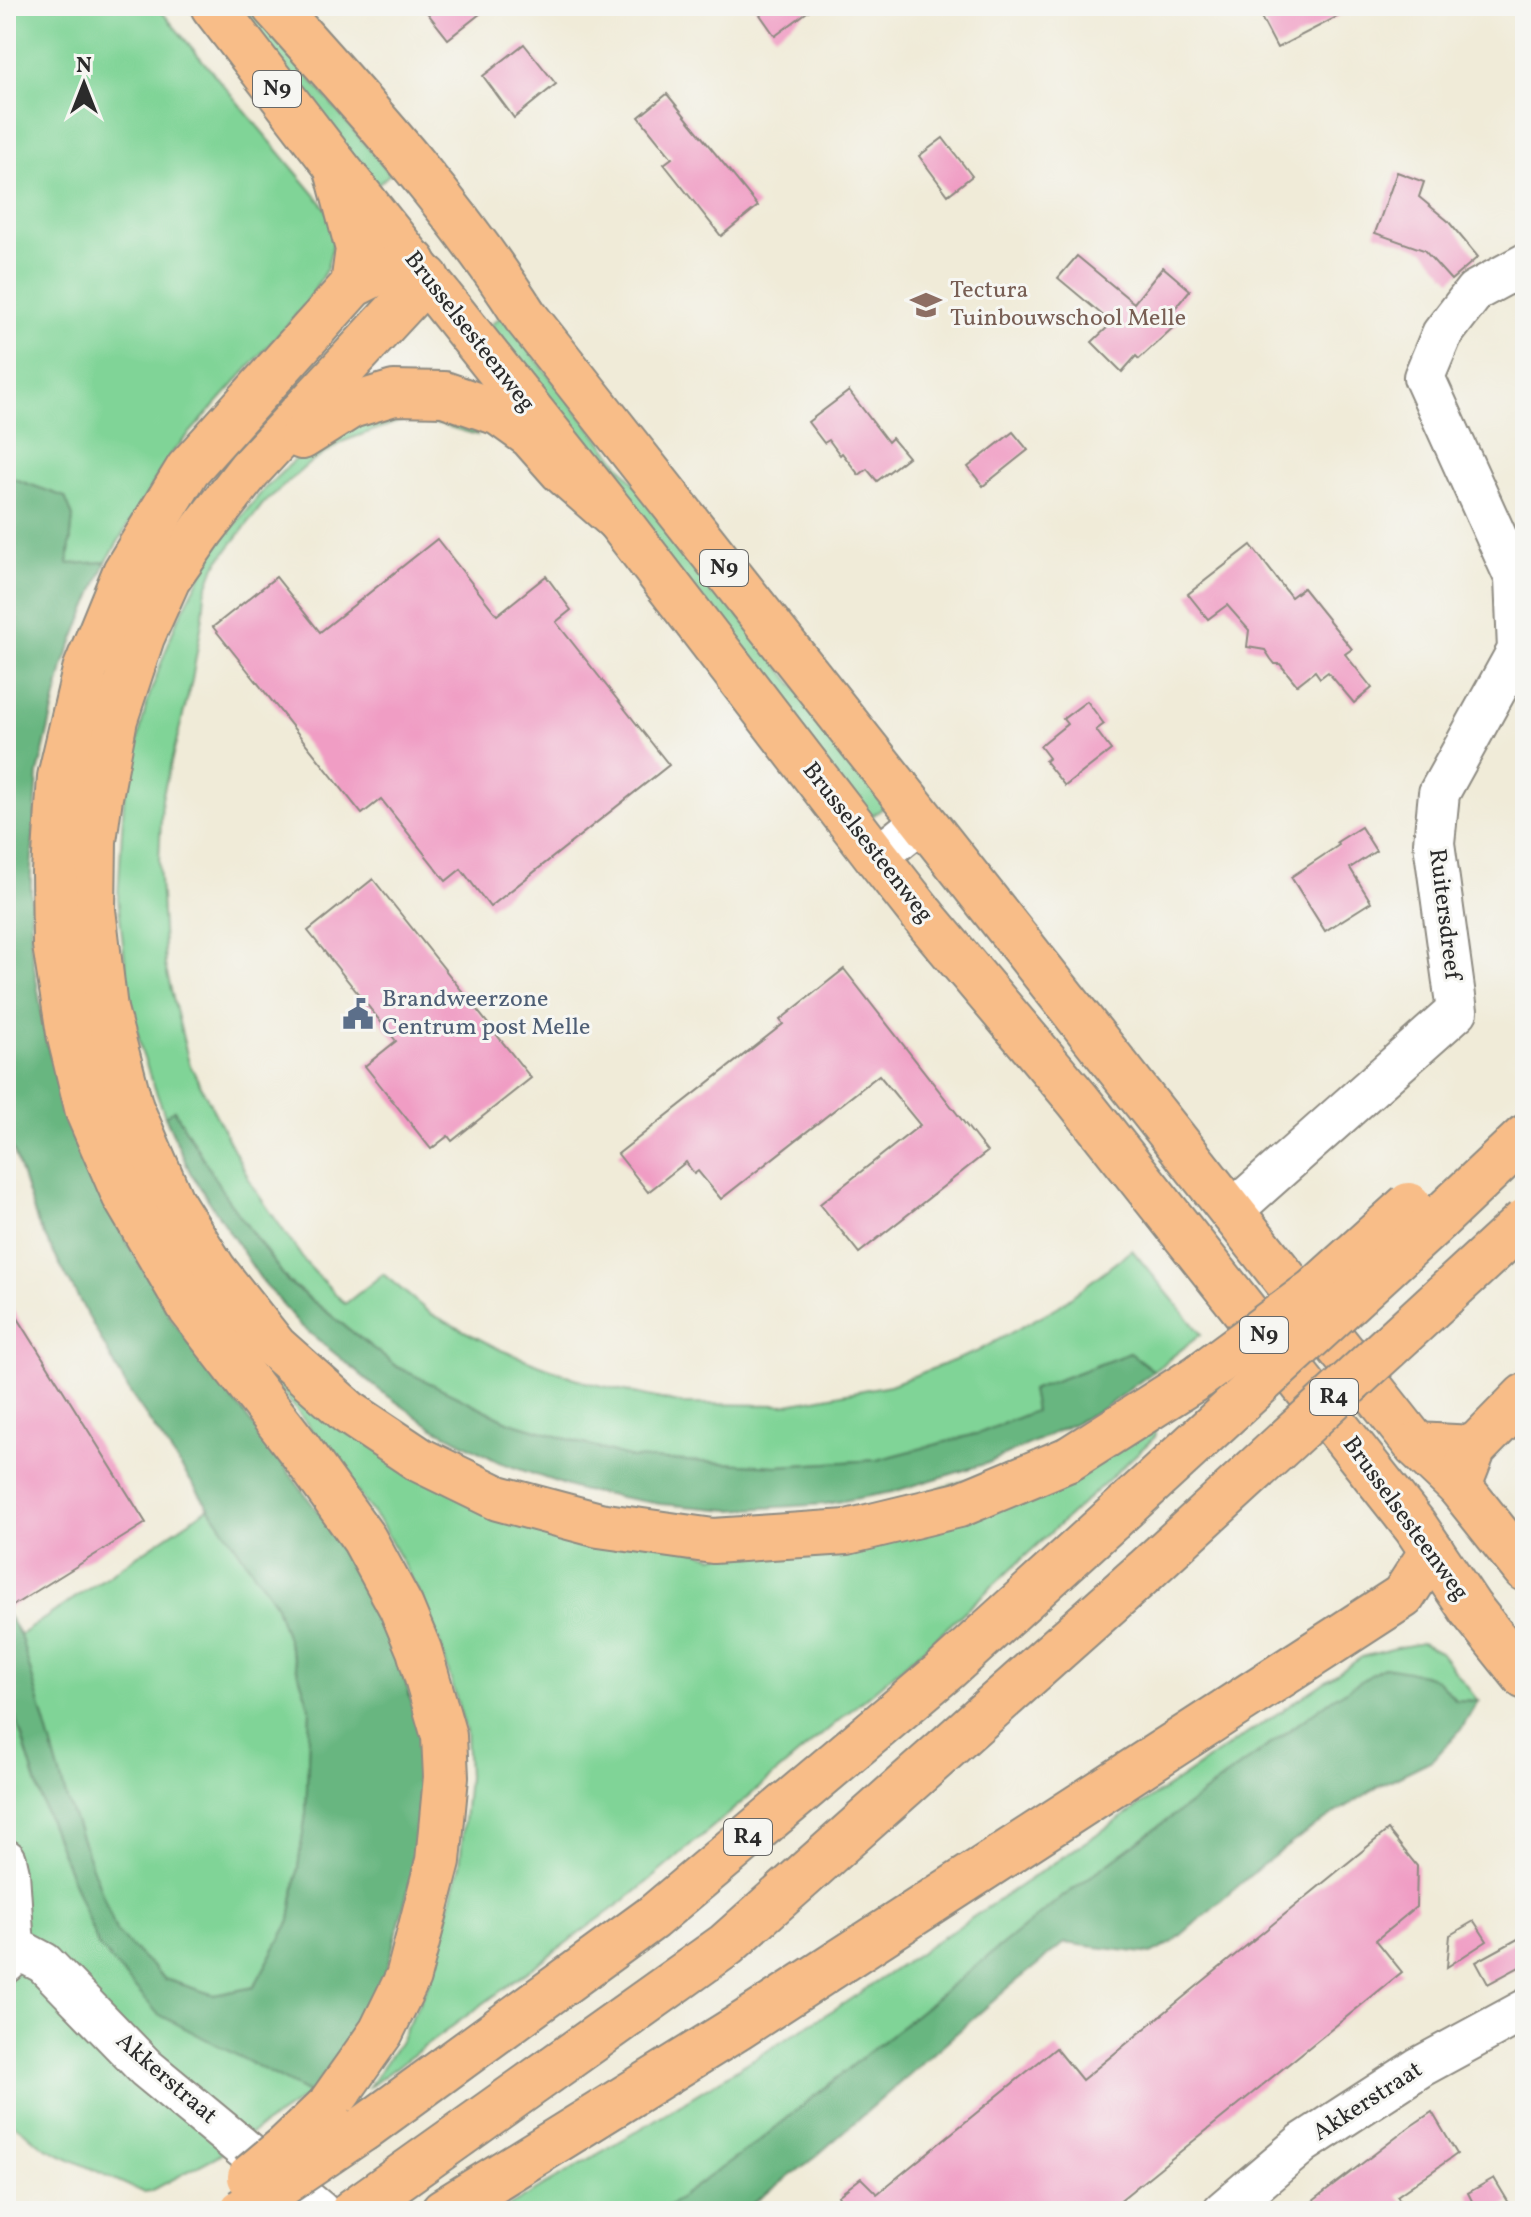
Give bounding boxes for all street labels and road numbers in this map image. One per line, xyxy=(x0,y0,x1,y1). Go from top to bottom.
road number: N9 xyxy=(253,71,301,107)
street label: Brusselsesteenweg xyxy=(395,244,543,420)
road number: N9 xyxy=(700,550,748,586)
street label: Brusselsesteenweg xyxy=(793,755,941,931)
street label: Ruitersdreef xyxy=(1419,847,1469,984)
road number: N9 xyxy=(1240,1317,1288,1353)
road number: R4 xyxy=(1310,1379,1358,1415)
street label: Brusselsesteenweg xyxy=(1334,1430,1476,1608)
road number: R4 xyxy=(724,1819,772,1855)
street label: Akkerstraat xyxy=(108,2025,224,2133)
street label: Akkerstraat xyxy=(1306,2054,1430,2150)

